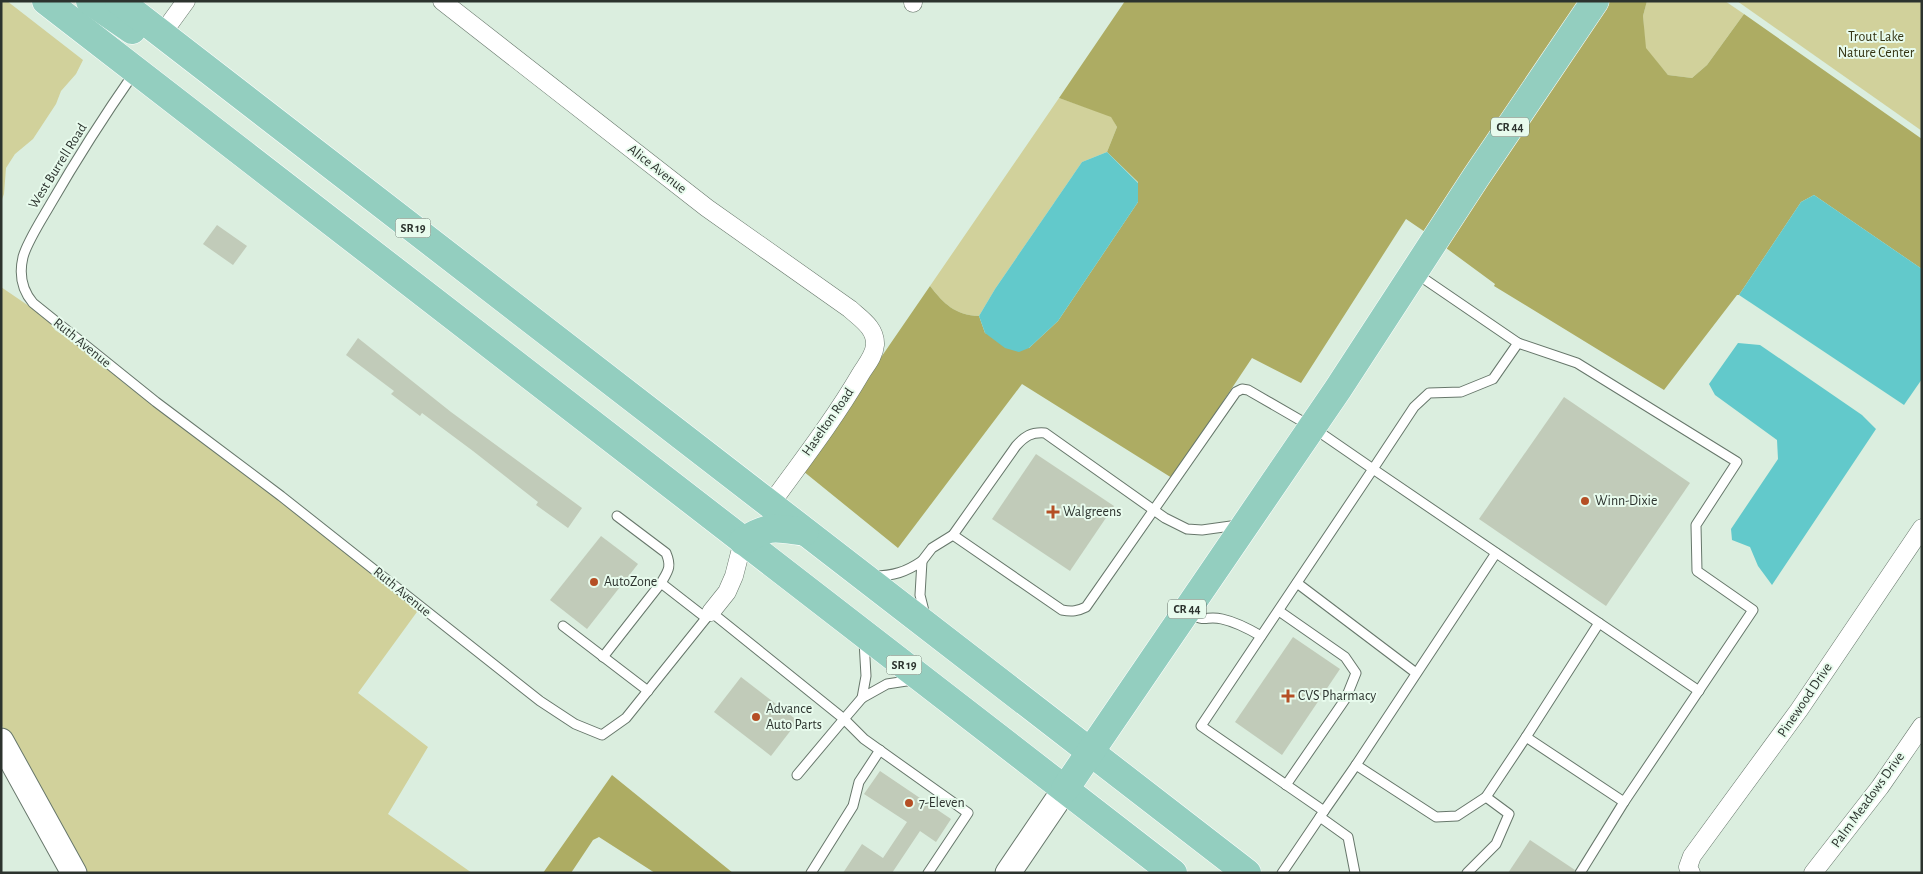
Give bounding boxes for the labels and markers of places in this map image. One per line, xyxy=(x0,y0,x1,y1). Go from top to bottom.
place label: Winn-Dixie xyxy=(1595,494,1657,508)
marker: Winn-Dixie xyxy=(1579,495,1591,507)
place label: Walgreens xyxy=(1063,505,1121,519)
marker: Walgreens xyxy=(1047,506,1059,518)
place label: AutoZone xyxy=(604,575,657,589)
marker: AutoZone xyxy=(588,576,600,588)
place label: CVS Pharmacy xyxy=(1298,689,1376,703)
marker: CVS Pharmacy xyxy=(1282,690,1294,702)
place label: Advance Auto Parts xyxy=(766,702,822,732)
marker: Advance Auto Parts xyxy=(750,711,762,723)
place label: 7-Eleven xyxy=(919,796,965,810)
marker: 7-Eleven xyxy=(903,797,915,809)

